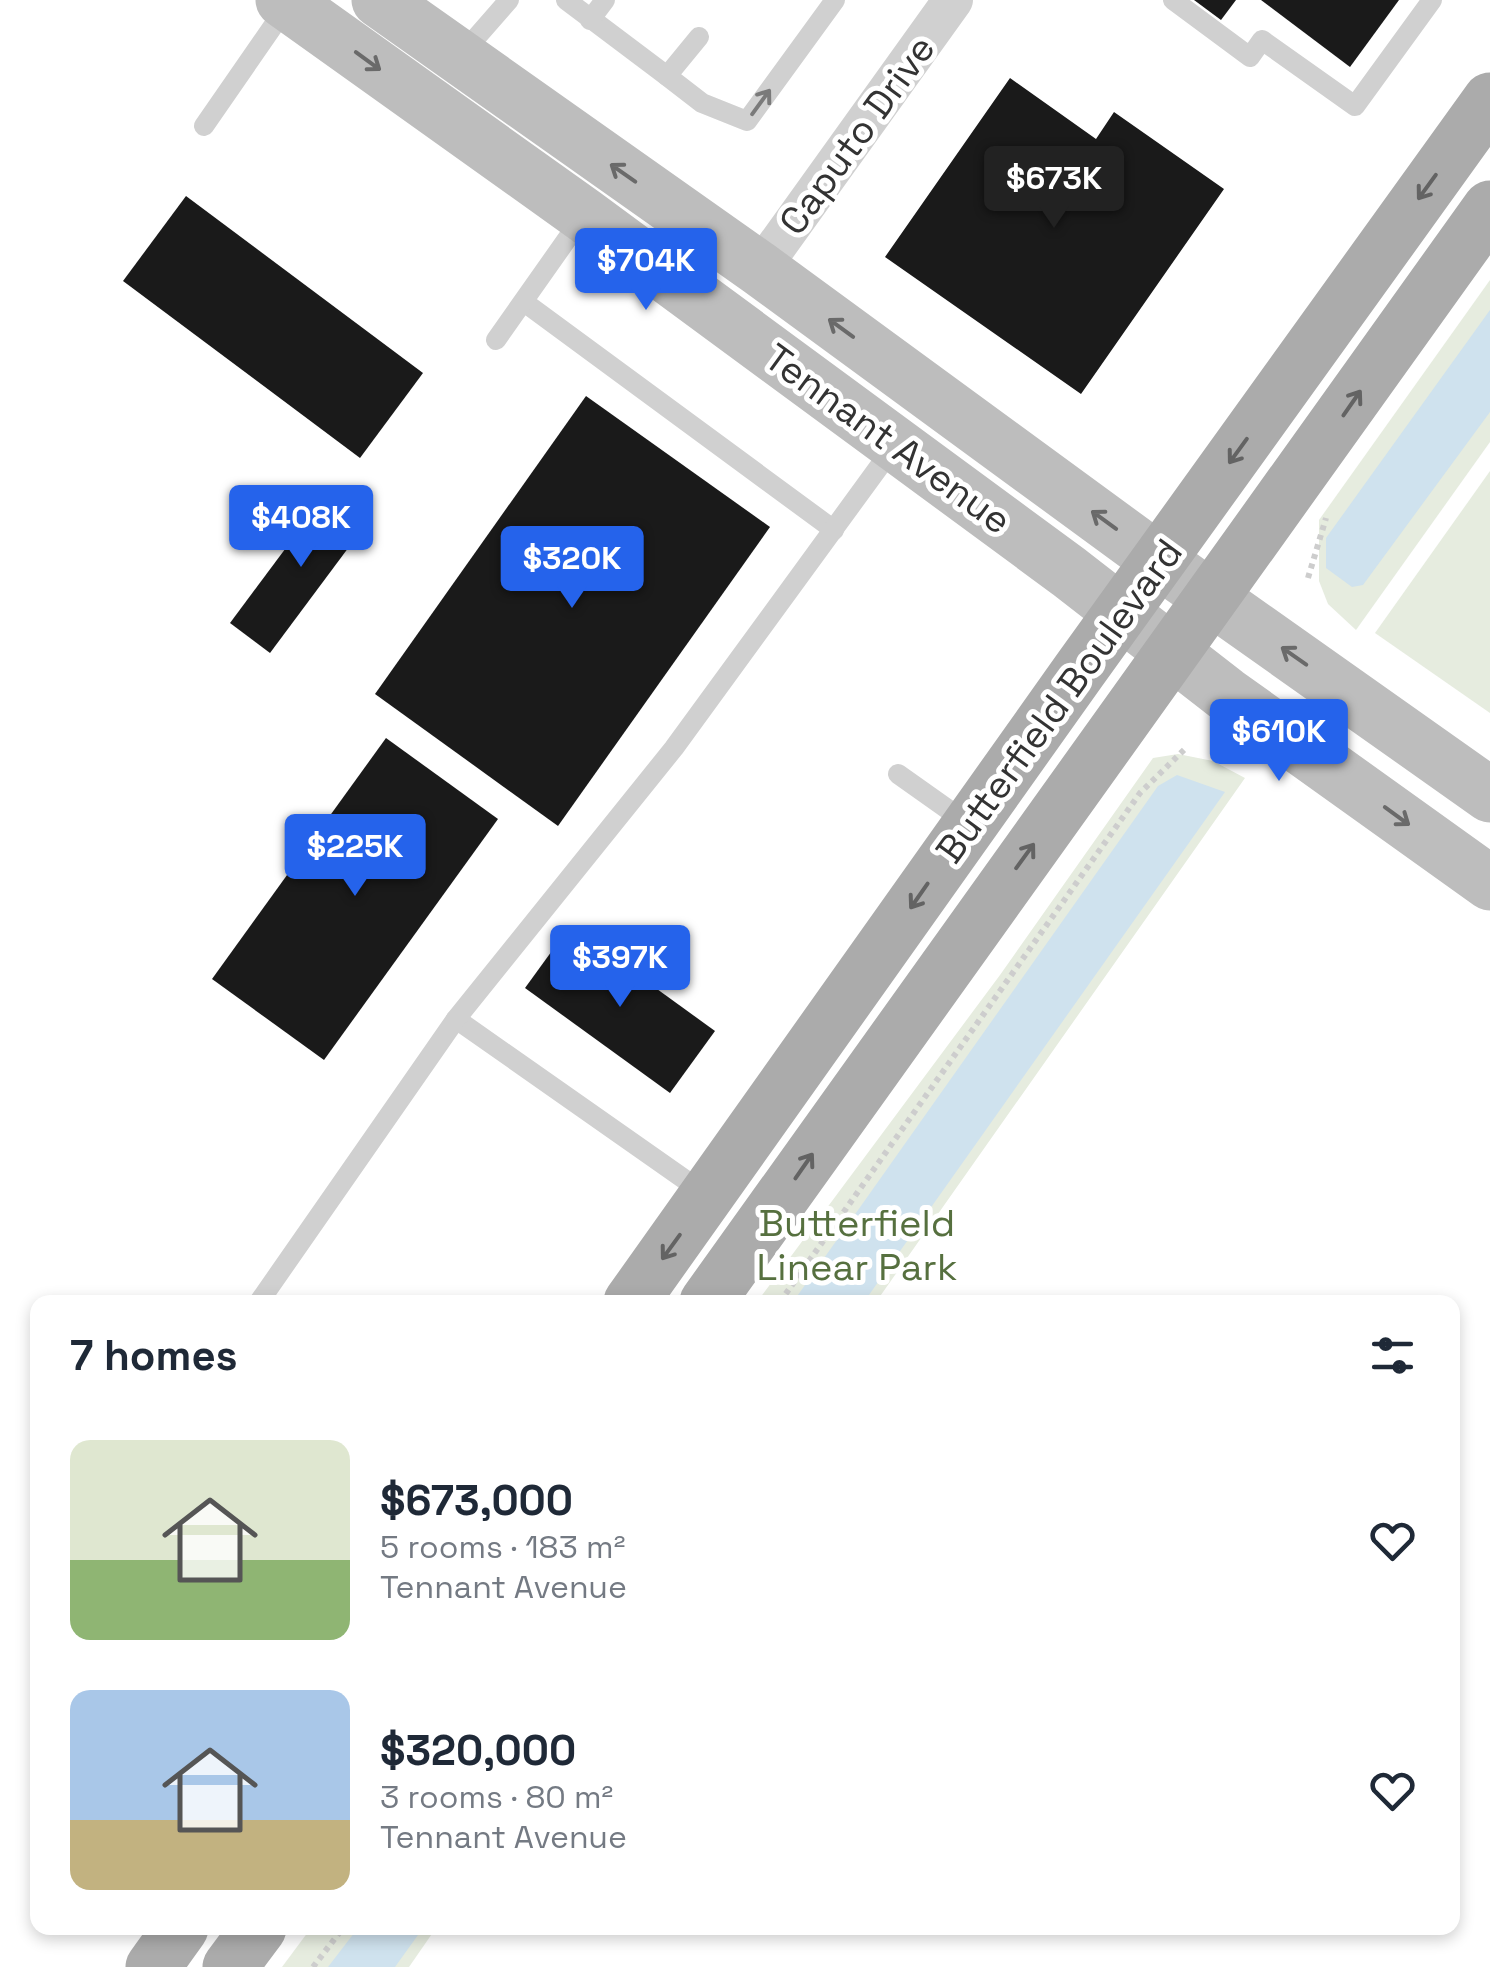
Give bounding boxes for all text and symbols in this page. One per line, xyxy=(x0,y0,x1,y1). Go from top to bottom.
street label: Caputo Drive xyxy=(769,26,945,244)
one-way arrow xyxy=(354,50,381,71)
one-way arrow xyxy=(750,89,771,116)
pin: $673K xyxy=(984,146,1124,231)
text: $673K xyxy=(1006,158,1102,198)
one-way arrow xyxy=(610,163,638,184)
one-way arrow xyxy=(1417,173,1438,201)
pin: $704K xyxy=(576,228,716,313)
text: $704K xyxy=(597,240,695,280)
one-way arrow xyxy=(828,318,855,339)
street label: Tennant Avenue xyxy=(755,333,1021,545)
one-way arrow xyxy=(1341,389,1362,417)
one-way arrow xyxy=(1228,437,1249,465)
pin: $408K xyxy=(231,485,371,570)
text: $408K xyxy=(251,497,351,537)
one-way arrow xyxy=(1090,510,1118,531)
pin: $320K xyxy=(502,526,642,611)
street label: Butterfield Boulevard xyxy=(925,530,1193,872)
text: $320K xyxy=(523,538,621,578)
one-way arrow xyxy=(1281,645,1308,666)
pin: $610K xyxy=(1209,699,1349,784)
text: $610K xyxy=(1232,711,1326,751)
one-way arrow xyxy=(1383,806,1410,827)
pin: $225K xyxy=(285,814,425,899)
text: $225K xyxy=(307,826,403,866)
one-way arrow xyxy=(1014,842,1035,870)
one-way arrow xyxy=(909,882,930,909)
pin: $397K xyxy=(550,925,690,1010)
text: $397K xyxy=(572,937,668,977)
one-way arrow xyxy=(793,1153,814,1180)
park label: Butterfield Linear Park xyxy=(757,1199,957,1291)
one-way arrow xyxy=(660,1232,681,1260)
icon: filters xyxy=(1365,1328,1420,1383)
text: 7 homes xyxy=(70,1329,238,1382)
text: $673,000 xyxy=(380,1474,573,1527)
icon: home xyxy=(150,1480,270,1600)
icon: heart xyxy=(1365,1513,1420,1568)
text: 5 rooms · 183 m² xyxy=(380,1527,625,1567)
text: Tennant Avenue xyxy=(380,1567,627,1607)
text: $320,000 xyxy=(380,1724,576,1777)
icon: home xyxy=(150,1730,270,1850)
icon: heart xyxy=(1365,1763,1420,1818)
text: 3 rooms · 80 m² xyxy=(380,1777,613,1817)
text: Tennant Avenue xyxy=(380,1817,627,1857)

